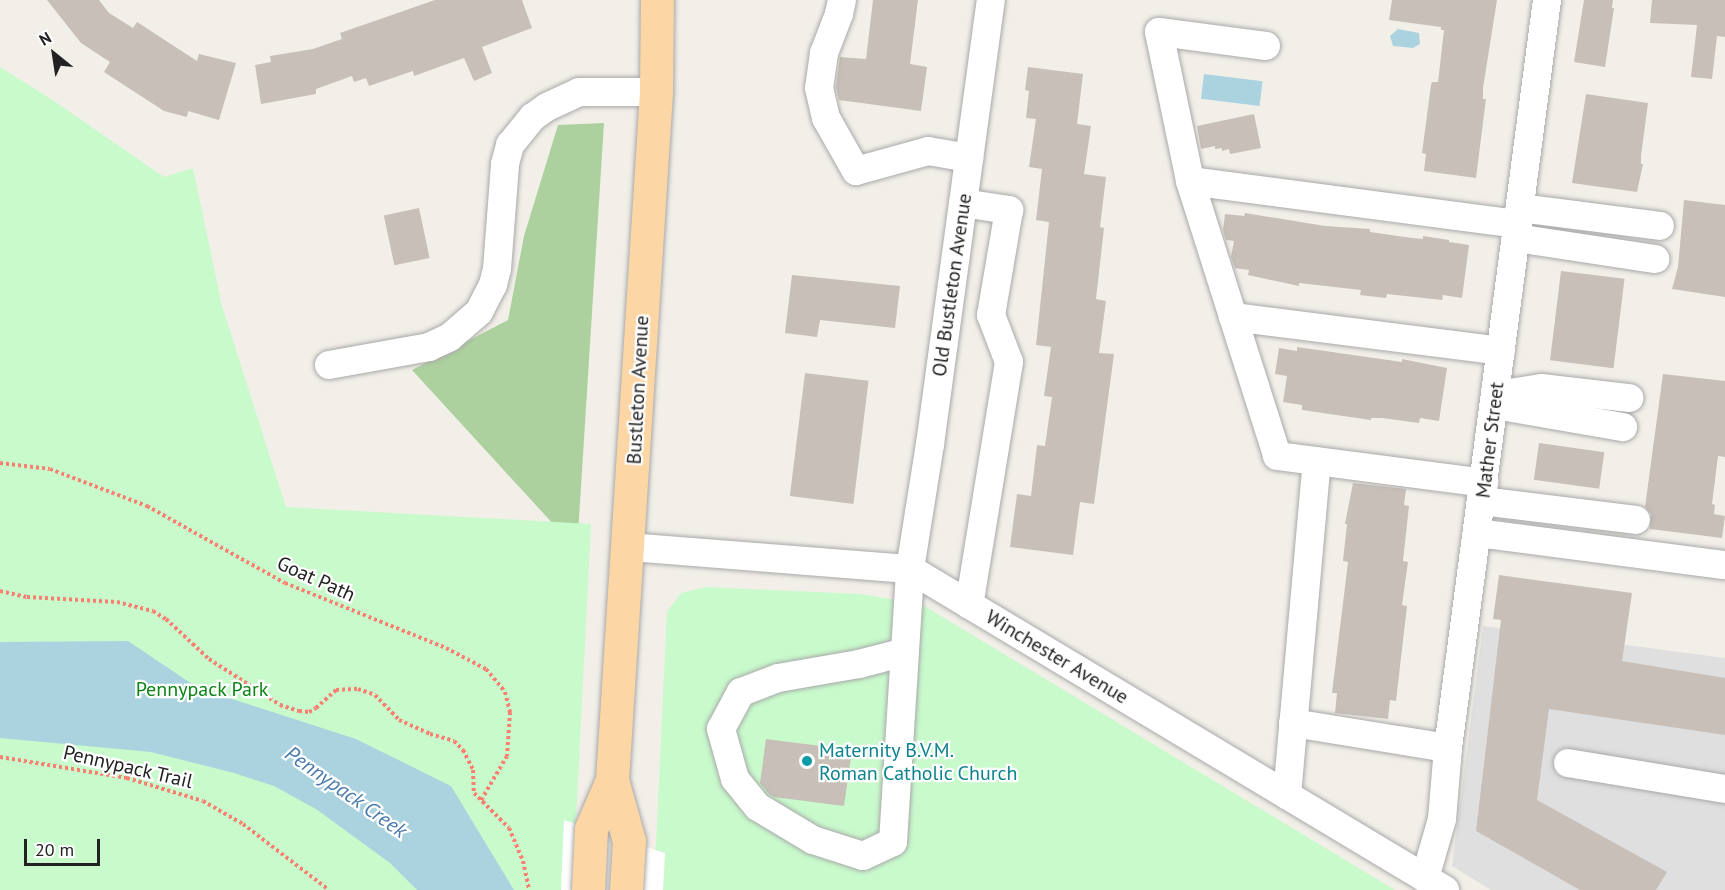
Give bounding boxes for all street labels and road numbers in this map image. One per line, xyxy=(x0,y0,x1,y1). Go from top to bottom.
street label: Old Bustleton Avenue xyxy=(927,192,977,378)
street label: Bustleton Avenue xyxy=(622,315,654,465)
street label: Mather Street xyxy=(1471,381,1509,499)
street label: Goat Path xyxy=(273,551,359,607)
street label: Winchester Avenue xyxy=(981,605,1133,709)
street label: Pennypack Trail xyxy=(60,740,196,794)

